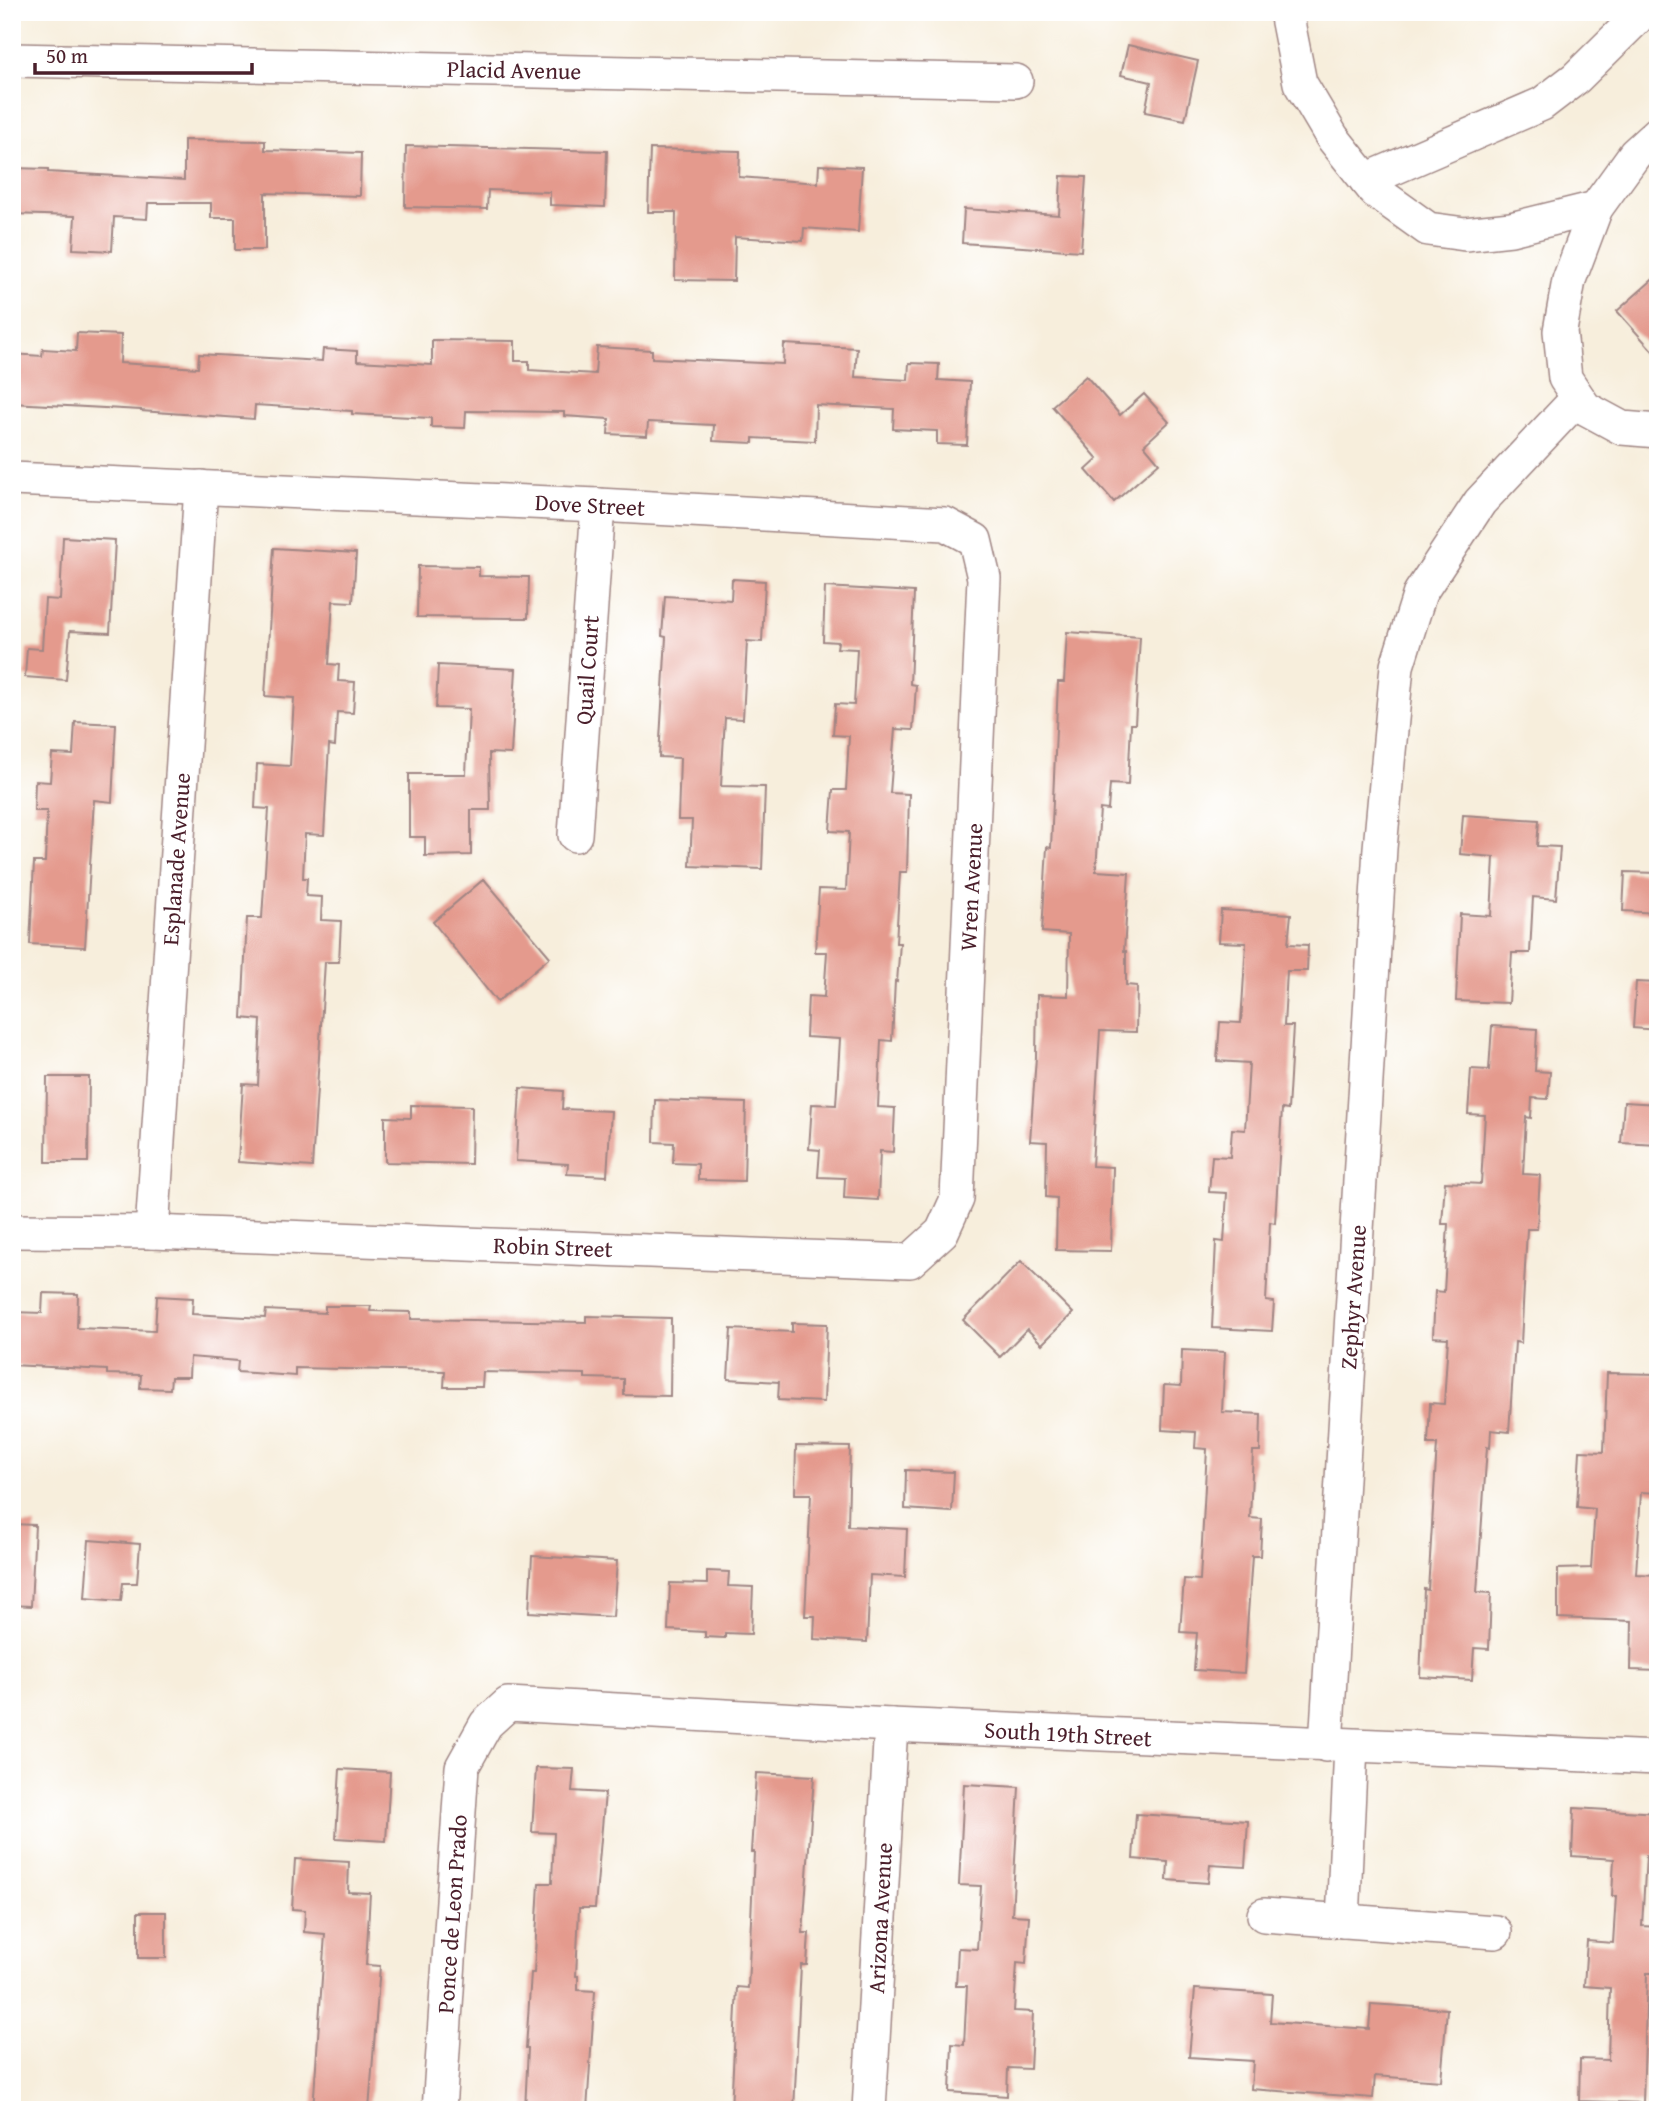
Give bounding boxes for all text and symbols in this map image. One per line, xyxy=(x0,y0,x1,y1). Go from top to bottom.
scale bar xyxy=(35,32,252,76)
text: 50 m xyxy=(46,40,88,71)
street label: Placid Avenue xyxy=(447,52,581,87)
street label: Dove Street xyxy=(534,485,646,524)
street label: Quail Court xyxy=(566,614,607,726)
street label: Esplanade Avenue xyxy=(153,771,198,946)
street label: Wren Avenue xyxy=(951,822,990,952)
street label: Zephyr Avenue xyxy=(1331,1223,1374,1370)
street label: Robin Street xyxy=(493,1228,613,1265)
street label: South 19th Street xyxy=(983,1713,1153,1754)
street label: Ponce de Leon Prado xyxy=(428,1813,475,2015)
street label: Arizona Avenue xyxy=(859,1842,900,1994)

